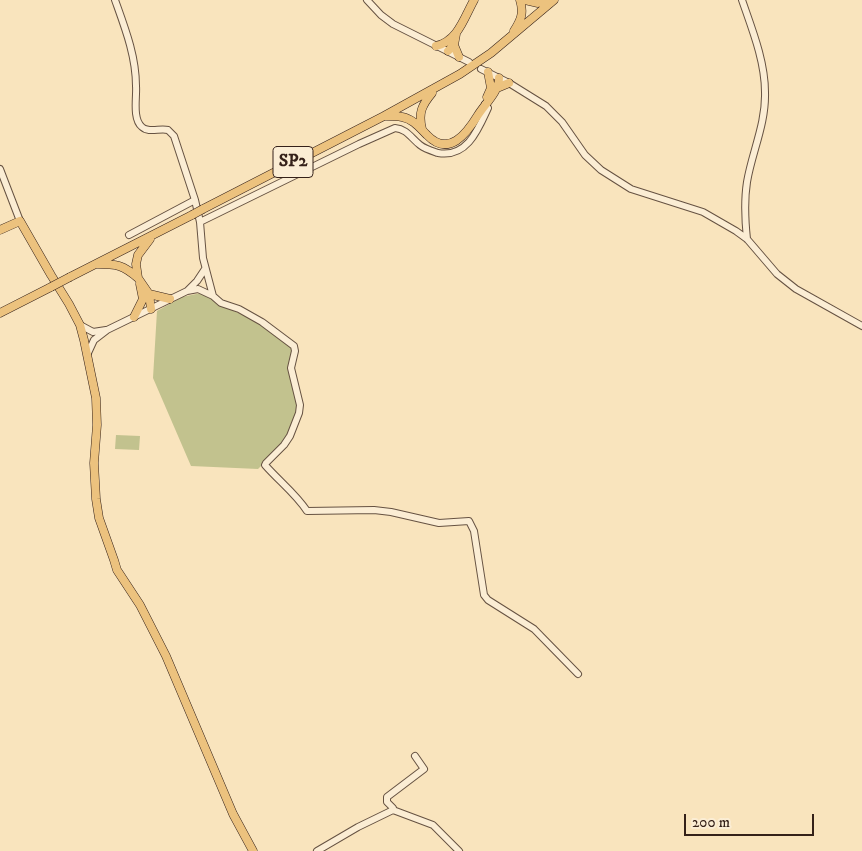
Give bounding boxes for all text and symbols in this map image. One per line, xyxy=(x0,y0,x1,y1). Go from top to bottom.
road number: SP2 xyxy=(273,146,313,178)
scale bar xyxy=(687,804,817,836)
text: 200 m xyxy=(692,813,730,832)

